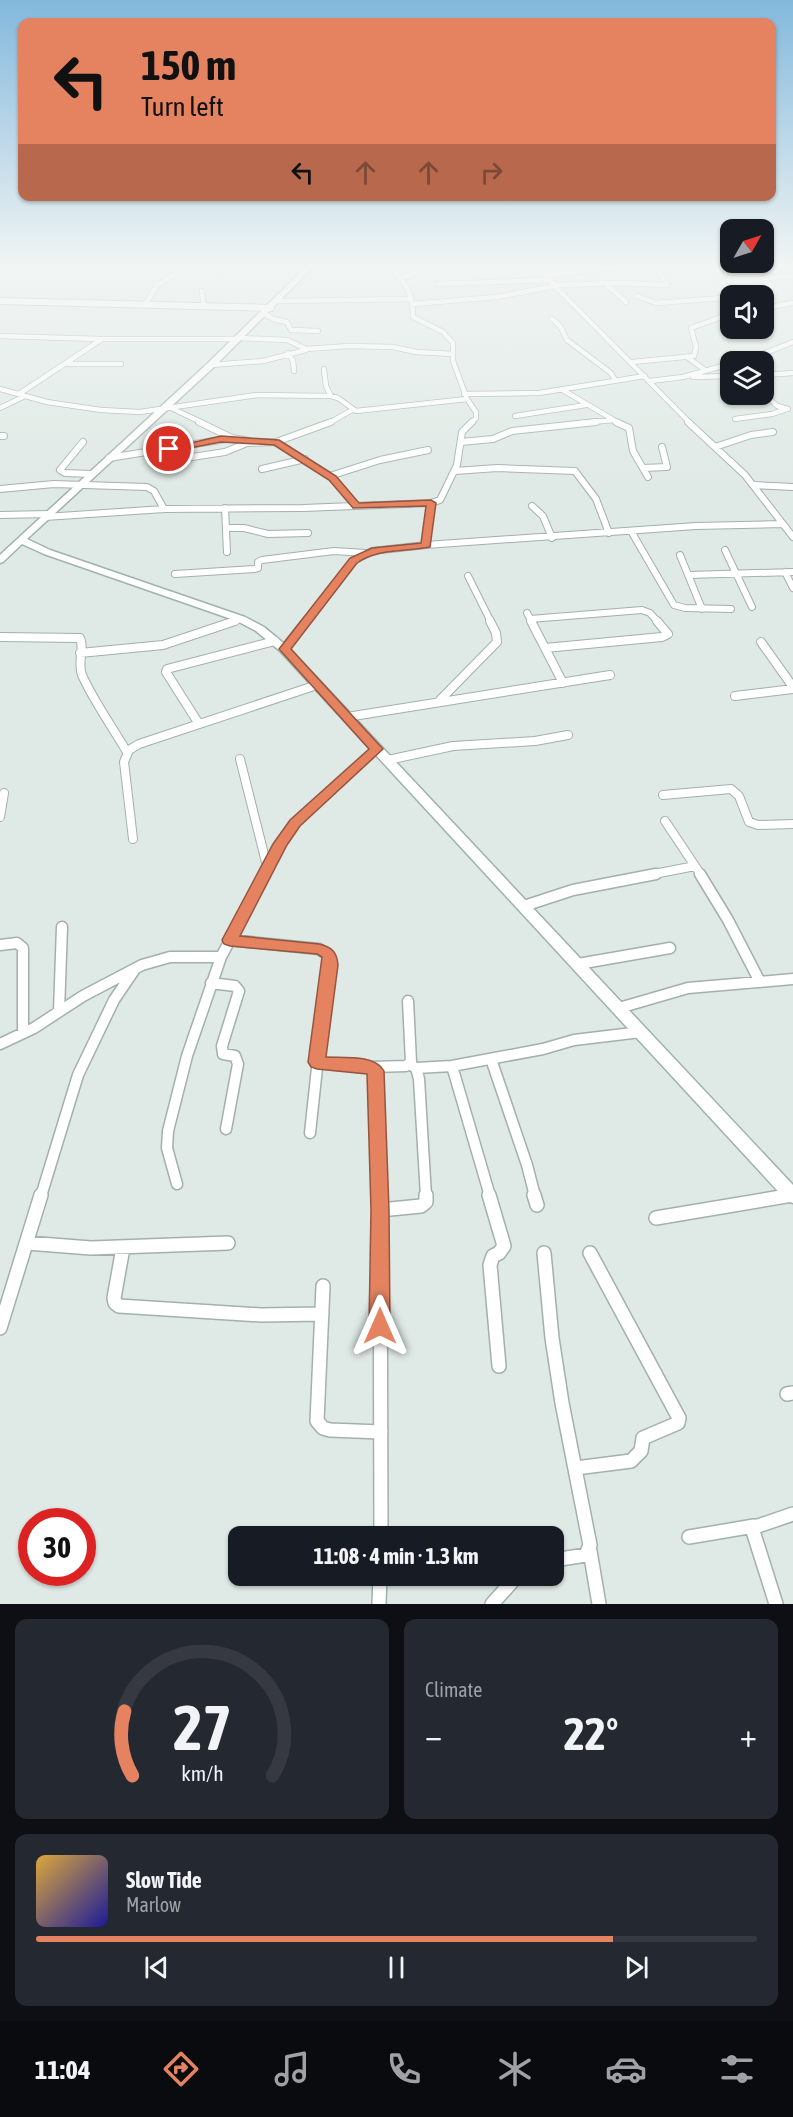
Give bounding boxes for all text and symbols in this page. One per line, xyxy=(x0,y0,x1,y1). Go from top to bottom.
text: 150 m xyxy=(141,41,236,89)
icon: left xyxy=(42,42,120,120)
text: Turn left xyxy=(141,91,224,122)
icon: left xyxy=(286,156,319,189)
icon: ahead xyxy=(349,156,382,189)
icon: ahead xyxy=(412,156,445,189)
icon: right xyxy=(475,156,508,189)
north arrow xyxy=(720,219,774,273)
map controls xyxy=(720,219,774,405)
button: sound xyxy=(720,285,774,339)
button: layers xyxy=(720,351,774,405)
pin xyxy=(143,423,194,474)
icon: arrive xyxy=(152,432,185,465)
position arrow xyxy=(348,1294,412,1358)
speed limit sign: 30 xyxy=(18,1508,96,1586)
text: 11:08 · 4 min · 1.3 km xyxy=(313,1543,479,1569)
text: Climate xyxy=(425,1678,482,1701)
text: 27 xyxy=(173,1692,231,1763)
text: 22° xyxy=(564,1708,618,1760)
text: − xyxy=(425,1716,442,1754)
text: + xyxy=(740,1716,757,1754)
text: km/h xyxy=(181,1761,223,1786)
text: Slow Tide xyxy=(126,1867,202,1893)
text: Marlow xyxy=(126,1893,181,1916)
icon: previous xyxy=(140,1951,173,1984)
icon: pause xyxy=(380,1951,413,1984)
icon: next xyxy=(620,1951,653,1984)
icon: directions xyxy=(160,2048,202,2090)
icon: music xyxy=(271,2048,313,2090)
icon: phone xyxy=(383,2048,425,2090)
icon: climate xyxy=(494,2048,536,2090)
icon: car xyxy=(605,2048,647,2090)
icon: filters xyxy=(716,2048,758,2090)
text: 11:04 xyxy=(35,2054,91,2085)

